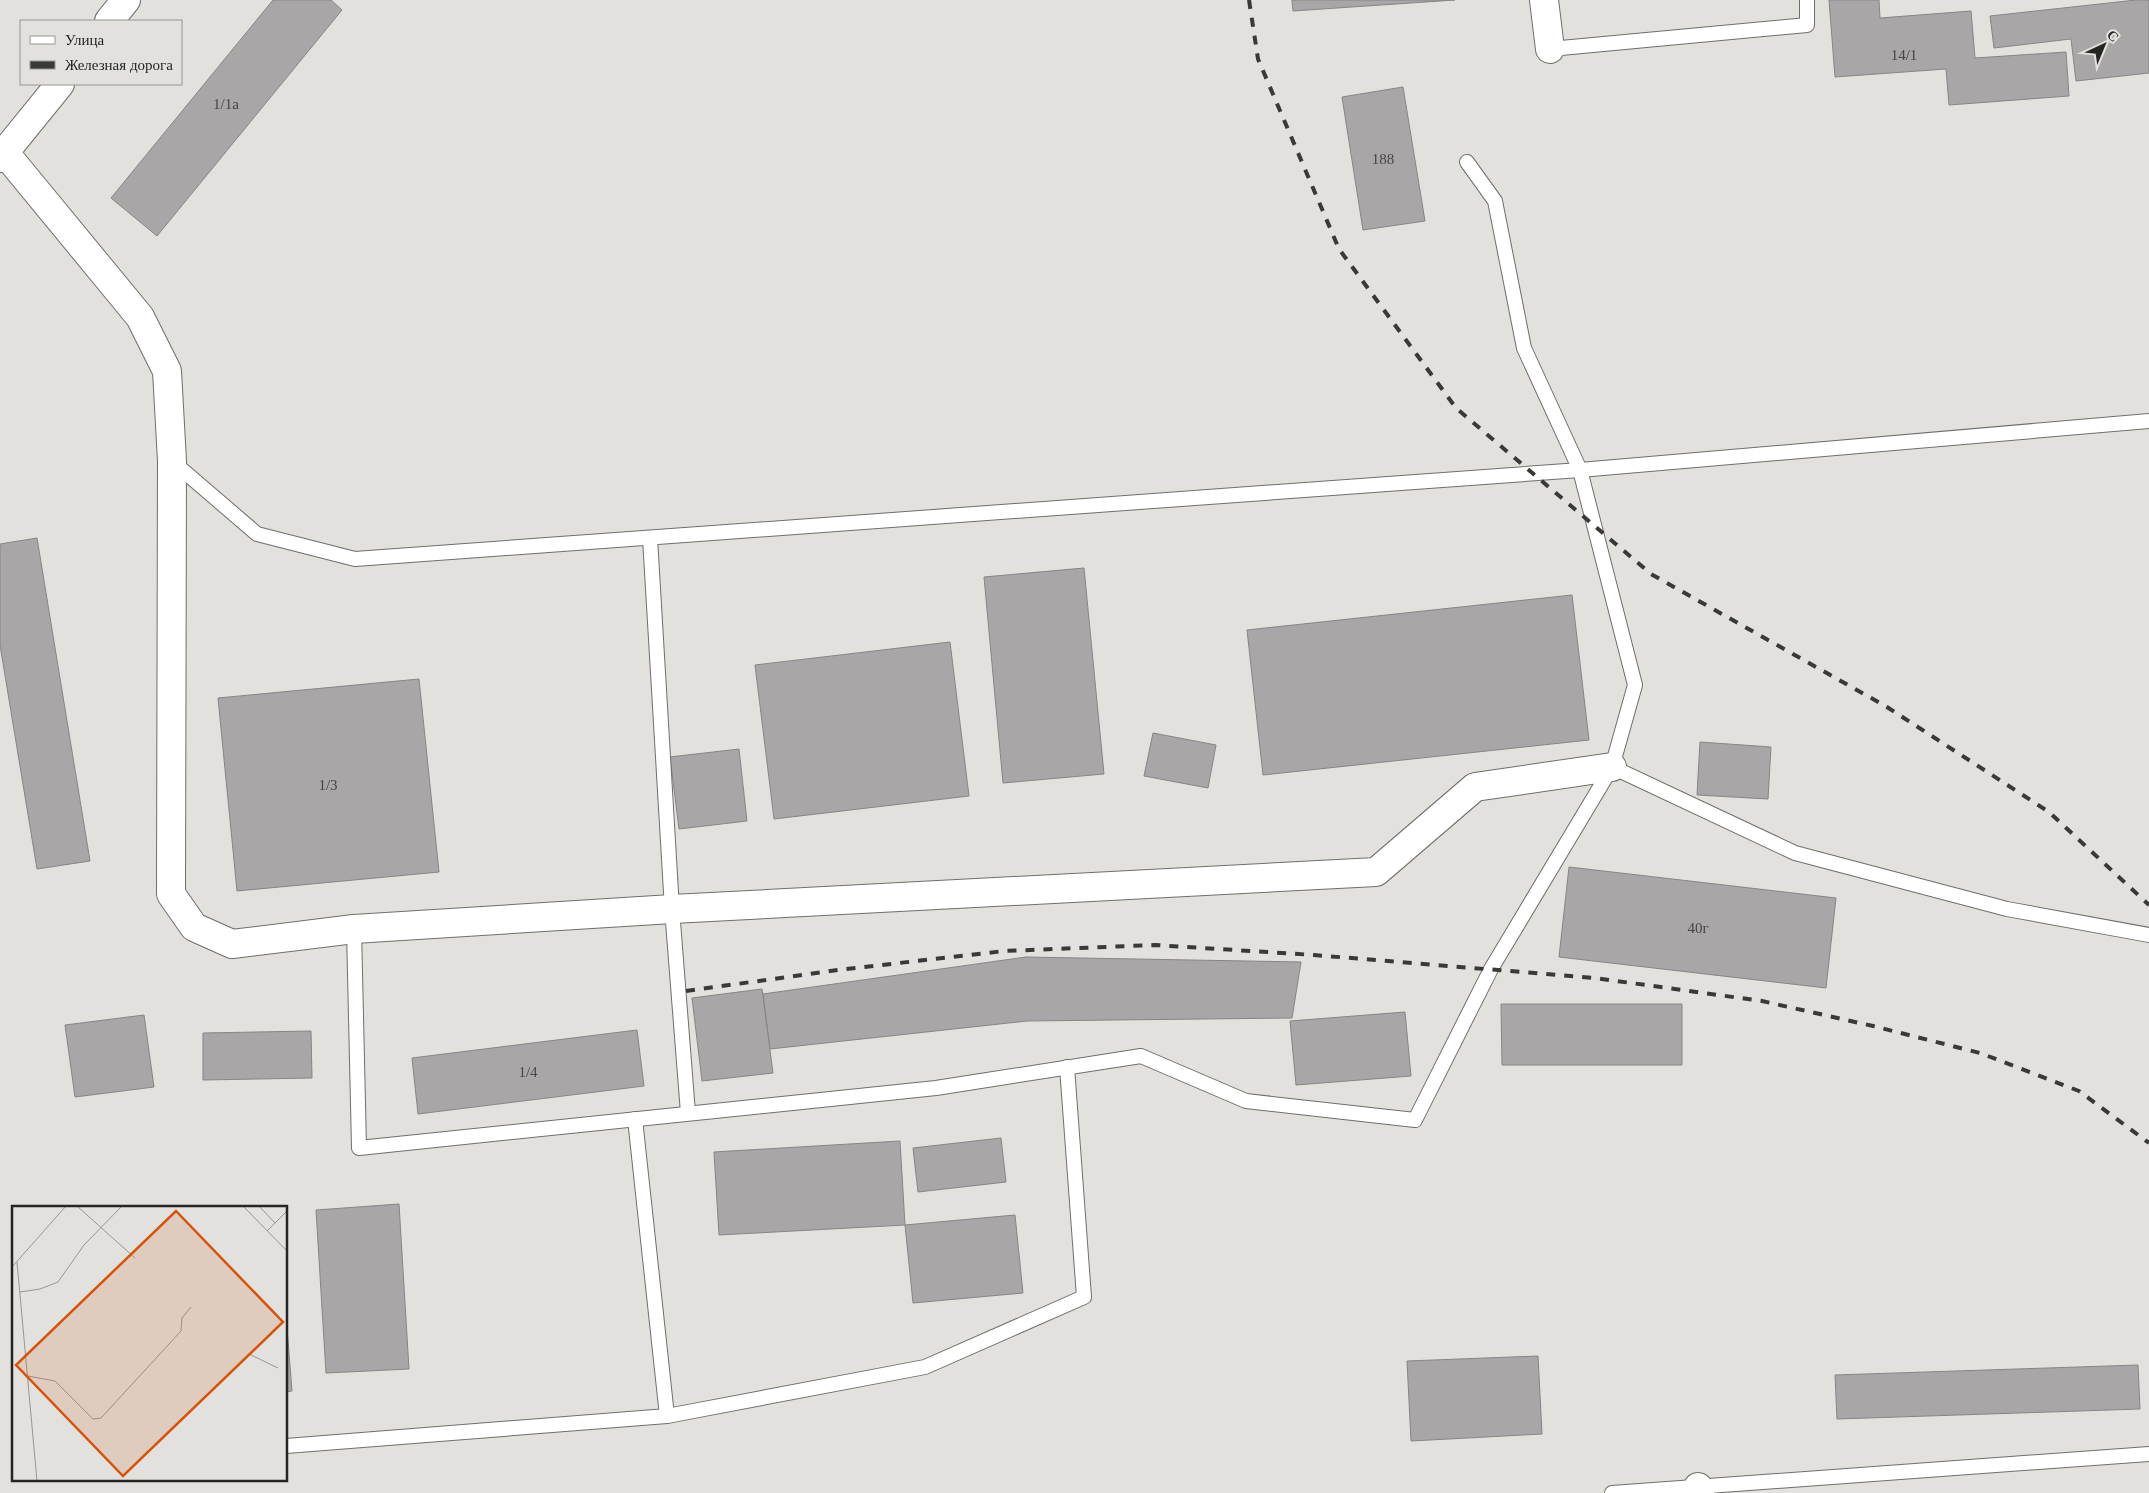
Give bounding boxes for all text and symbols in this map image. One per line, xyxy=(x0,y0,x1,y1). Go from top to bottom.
legend xyxy=(20,20,182,85)
north arrow xyxy=(2079,20,2129,70)
text: С xyxy=(2104,27,2122,45)
text: Улица xyxy=(65,32,104,48)
house number: 14/1 xyxy=(1891,47,1917,63)
text: Железная дорога xyxy=(65,57,173,73)
house number: 1/1а xyxy=(213,96,239,112)
house number: 188 xyxy=(1372,151,1394,167)
house number: 1/3 xyxy=(318,777,338,793)
house number: 40г xyxy=(1687,920,1709,936)
house number: 1/4 xyxy=(518,1064,538,1080)
inset map xyxy=(12,1206,288,1480)

